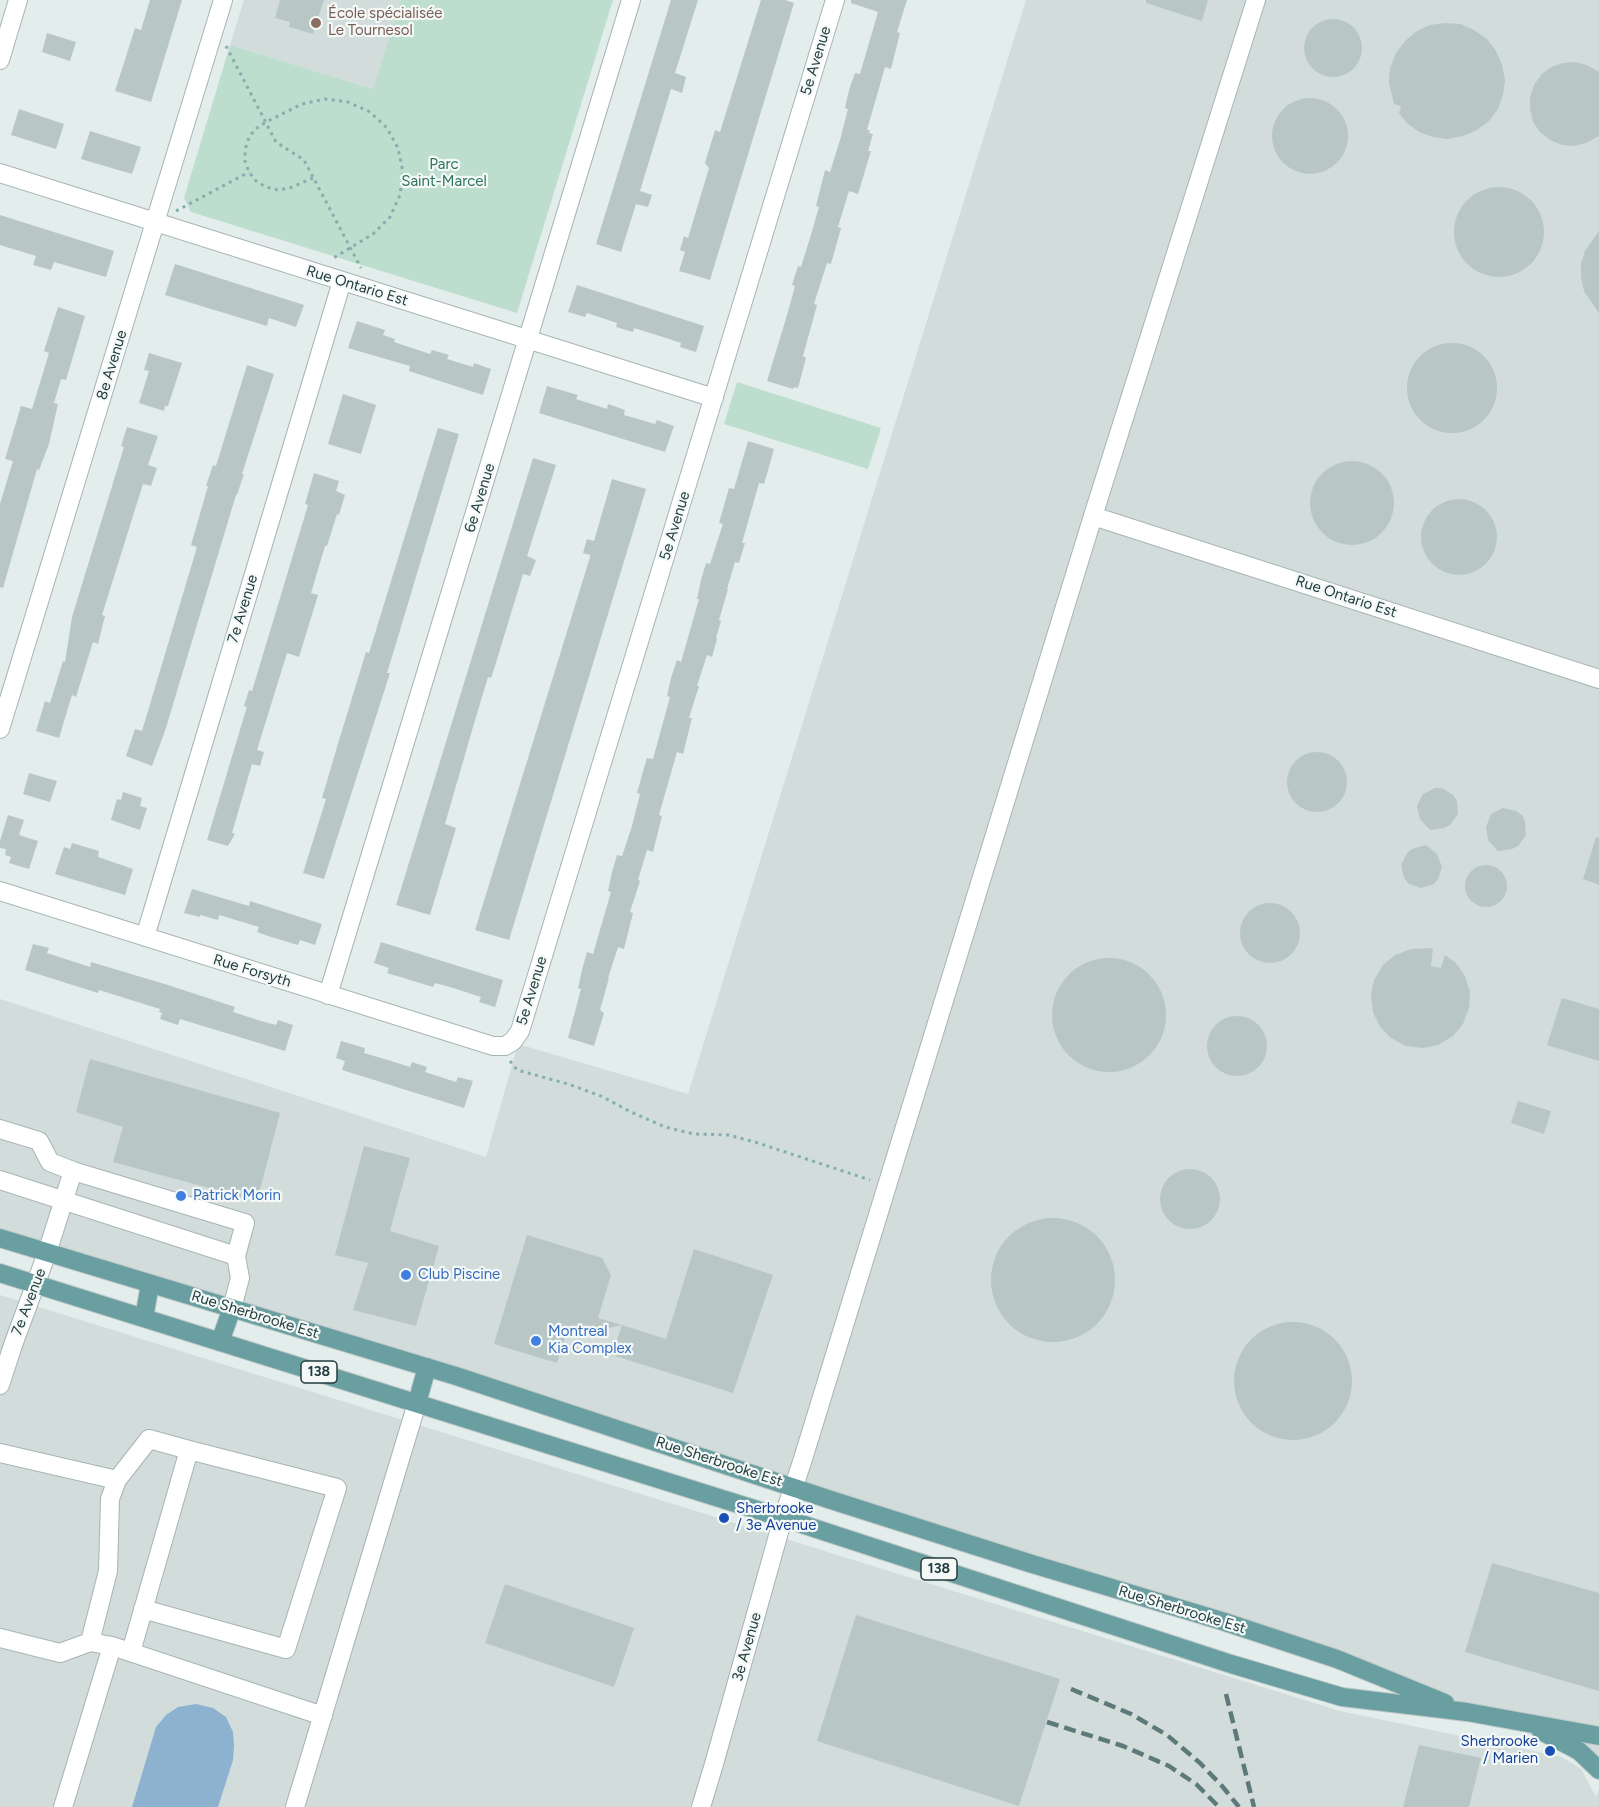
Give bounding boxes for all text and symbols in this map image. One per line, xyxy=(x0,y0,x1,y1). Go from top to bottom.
place label: École spécialisée Le Tournesol xyxy=(328,5,442,40)
marker: École spécialisée Le Tournesol xyxy=(309,16,323,30)
street label: 5e Avenue xyxy=(797,24,835,98)
park label: Parc Saint-Marcel xyxy=(401,156,487,191)
street label: Rue Ontario Est xyxy=(304,262,410,310)
street label: 8e Avenue xyxy=(93,328,131,402)
street label: 6e Avenue xyxy=(461,461,499,535)
street label: 5e Avenue xyxy=(656,489,694,563)
street label: Rue Ontario Est xyxy=(1293,572,1399,622)
street label: 7e Avenue xyxy=(224,573,262,645)
street label: Rue Forsyth xyxy=(211,951,293,991)
street label: 5e Avenue xyxy=(513,954,551,1028)
place label: Patrick Morin xyxy=(193,1187,281,1205)
marker: Patrick Morin xyxy=(174,1189,188,1203)
street label: 7e Avenue xyxy=(8,1266,50,1338)
place label: Club Piscine xyxy=(418,1266,500,1284)
marker: Club Piscine xyxy=(399,1268,413,1282)
street label: Rue Sherbrooke Est xyxy=(189,1287,321,1343)
place label: Montreal Kia Complex xyxy=(548,1323,632,1358)
marker: Montreal Kia Complex xyxy=(529,1334,543,1348)
road number: 138 xyxy=(301,1361,337,1383)
street label: Rue Sherbrooke Est xyxy=(653,1433,785,1491)
place label: Sherbrooke / 3e Avenue xyxy=(736,1500,816,1535)
marker: Sherbrooke / 3e Avenue xyxy=(717,1511,731,1525)
road number: 138 xyxy=(921,1558,957,1580)
street label: Rue Sherbrooke Est xyxy=(1116,1582,1248,1638)
street label: 3e Avenue xyxy=(729,1611,765,1683)
place label: Sherbrooke / Marien xyxy=(1461,1733,1538,1768)
marker: Sherbrooke / Marien xyxy=(1543,1744,1557,1758)

